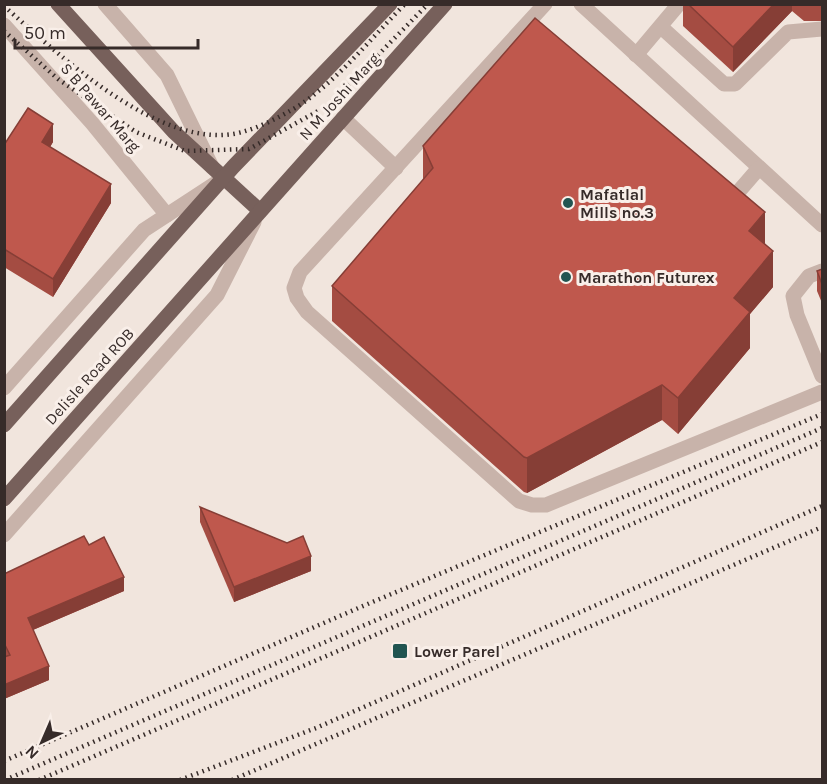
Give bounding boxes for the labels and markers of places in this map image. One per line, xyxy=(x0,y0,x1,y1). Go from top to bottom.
place label: Mafatlal Mills no.3 xyxy=(580,185,654,222)
marker: Mafatlal Mills no.3 xyxy=(561,196,575,210)
place label: Marathon Futurex xyxy=(578,268,715,287)
marker: Marathon Futurex xyxy=(559,270,573,284)
marker: Lower Parel xyxy=(391,642,409,660)
place label: Lower Parel xyxy=(414,642,500,661)

